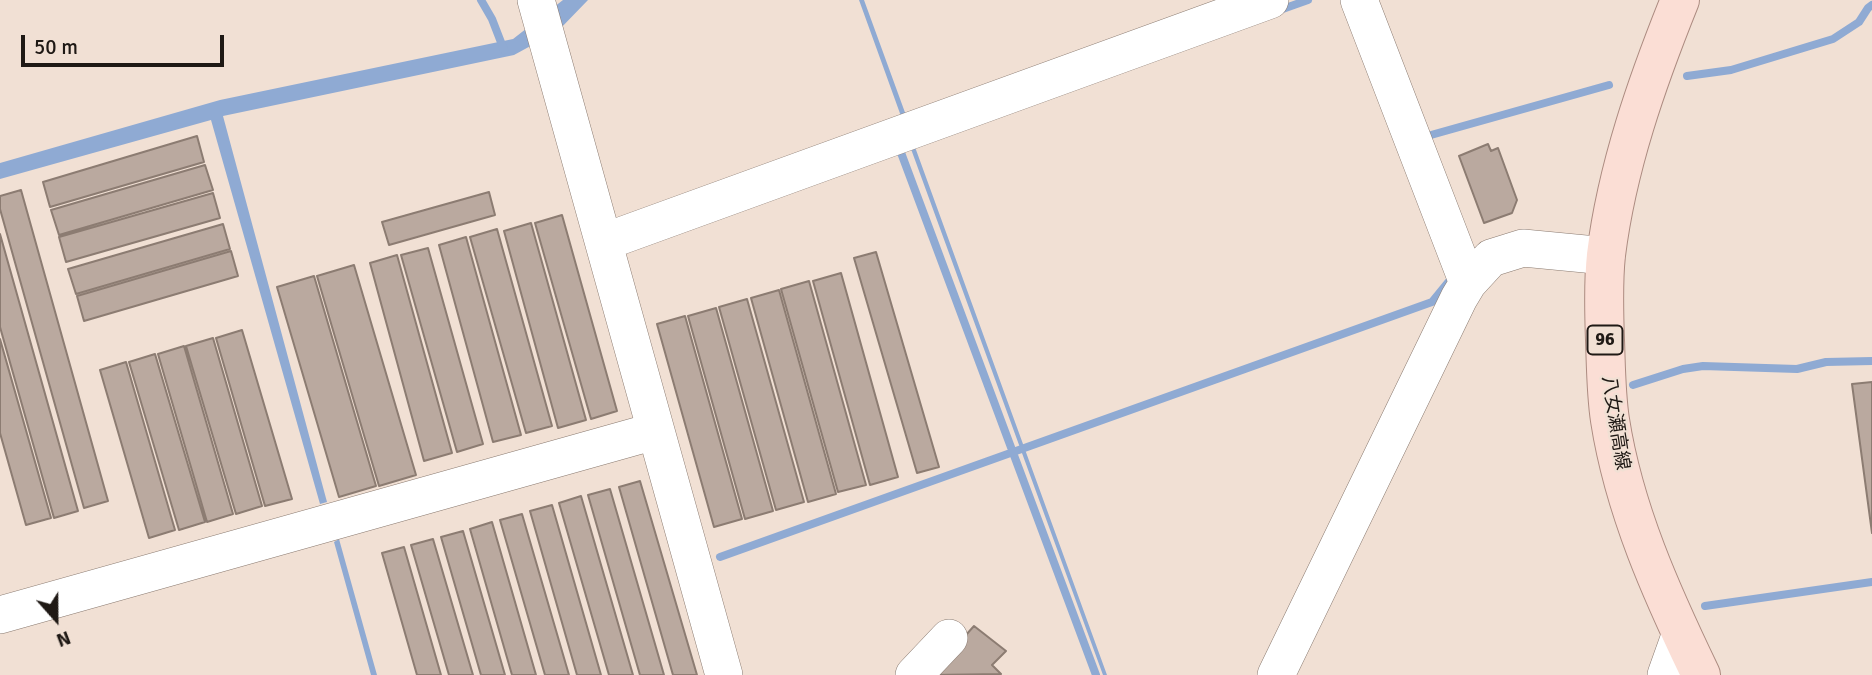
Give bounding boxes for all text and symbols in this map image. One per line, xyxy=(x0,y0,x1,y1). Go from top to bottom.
scale bar xyxy=(24,21,228,65)
text: 50 m xyxy=(34,34,78,60)
road number: 96 xyxy=(1588,326,1622,354)
street label: 八女瀬高線 xyxy=(1596,374,1634,472)
north arrow xyxy=(21,584,91,654)
text: N xyxy=(53,625,74,652)

